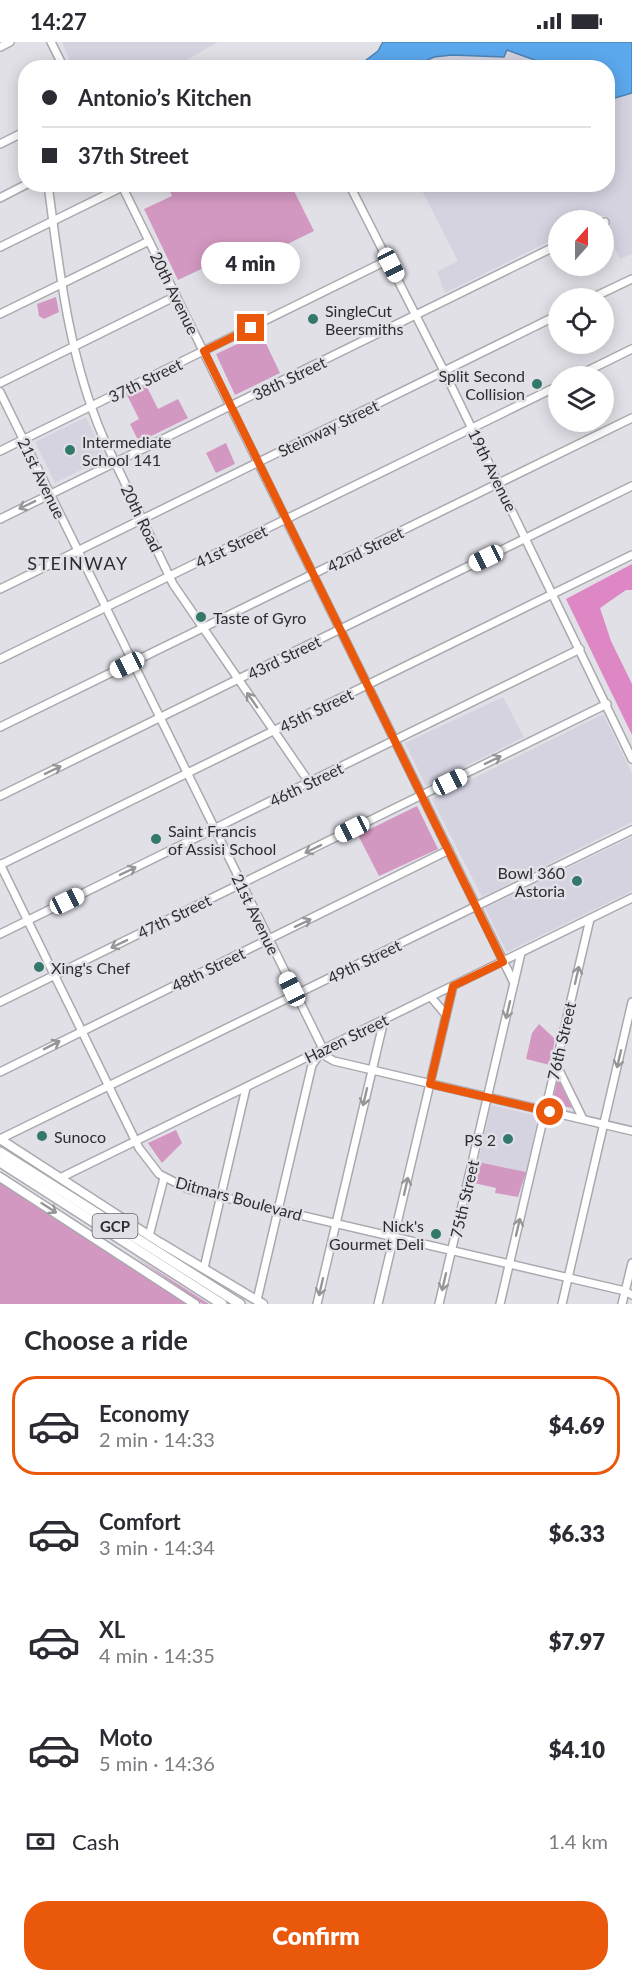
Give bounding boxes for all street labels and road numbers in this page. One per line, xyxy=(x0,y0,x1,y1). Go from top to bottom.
street label: 20th Avenue xyxy=(147,248,203,338)
street label: 38th Street xyxy=(249,352,329,404)
street label: 37th Street xyxy=(105,354,185,406)
street label: Steinway Street xyxy=(275,395,382,461)
street label: 19th Avenue xyxy=(465,425,521,515)
street label: 21st Avenue xyxy=(14,434,70,522)
street label: 20th Road xyxy=(118,481,166,555)
street label: 41st Street xyxy=(192,520,270,572)
street label: 42nd Street xyxy=(324,522,407,576)
street label: 43rd Street xyxy=(244,631,324,683)
street label: 45th Street xyxy=(276,684,356,736)
street label: 46th Street xyxy=(266,758,346,810)
street label: 21st Avenue xyxy=(228,870,284,958)
street label: 47th Street xyxy=(134,890,214,942)
street label: 49th Street xyxy=(324,935,404,987)
street label: 48th Street xyxy=(168,943,248,995)
street label: 76th Street xyxy=(543,1000,579,1082)
street label: Hazen Street xyxy=(301,1009,391,1066)
street label: 75th Street xyxy=(446,1158,482,1240)
street label: Ditmars Boulevard xyxy=(174,1172,304,1224)
road number: GCP xyxy=(92,1214,138,1238)

